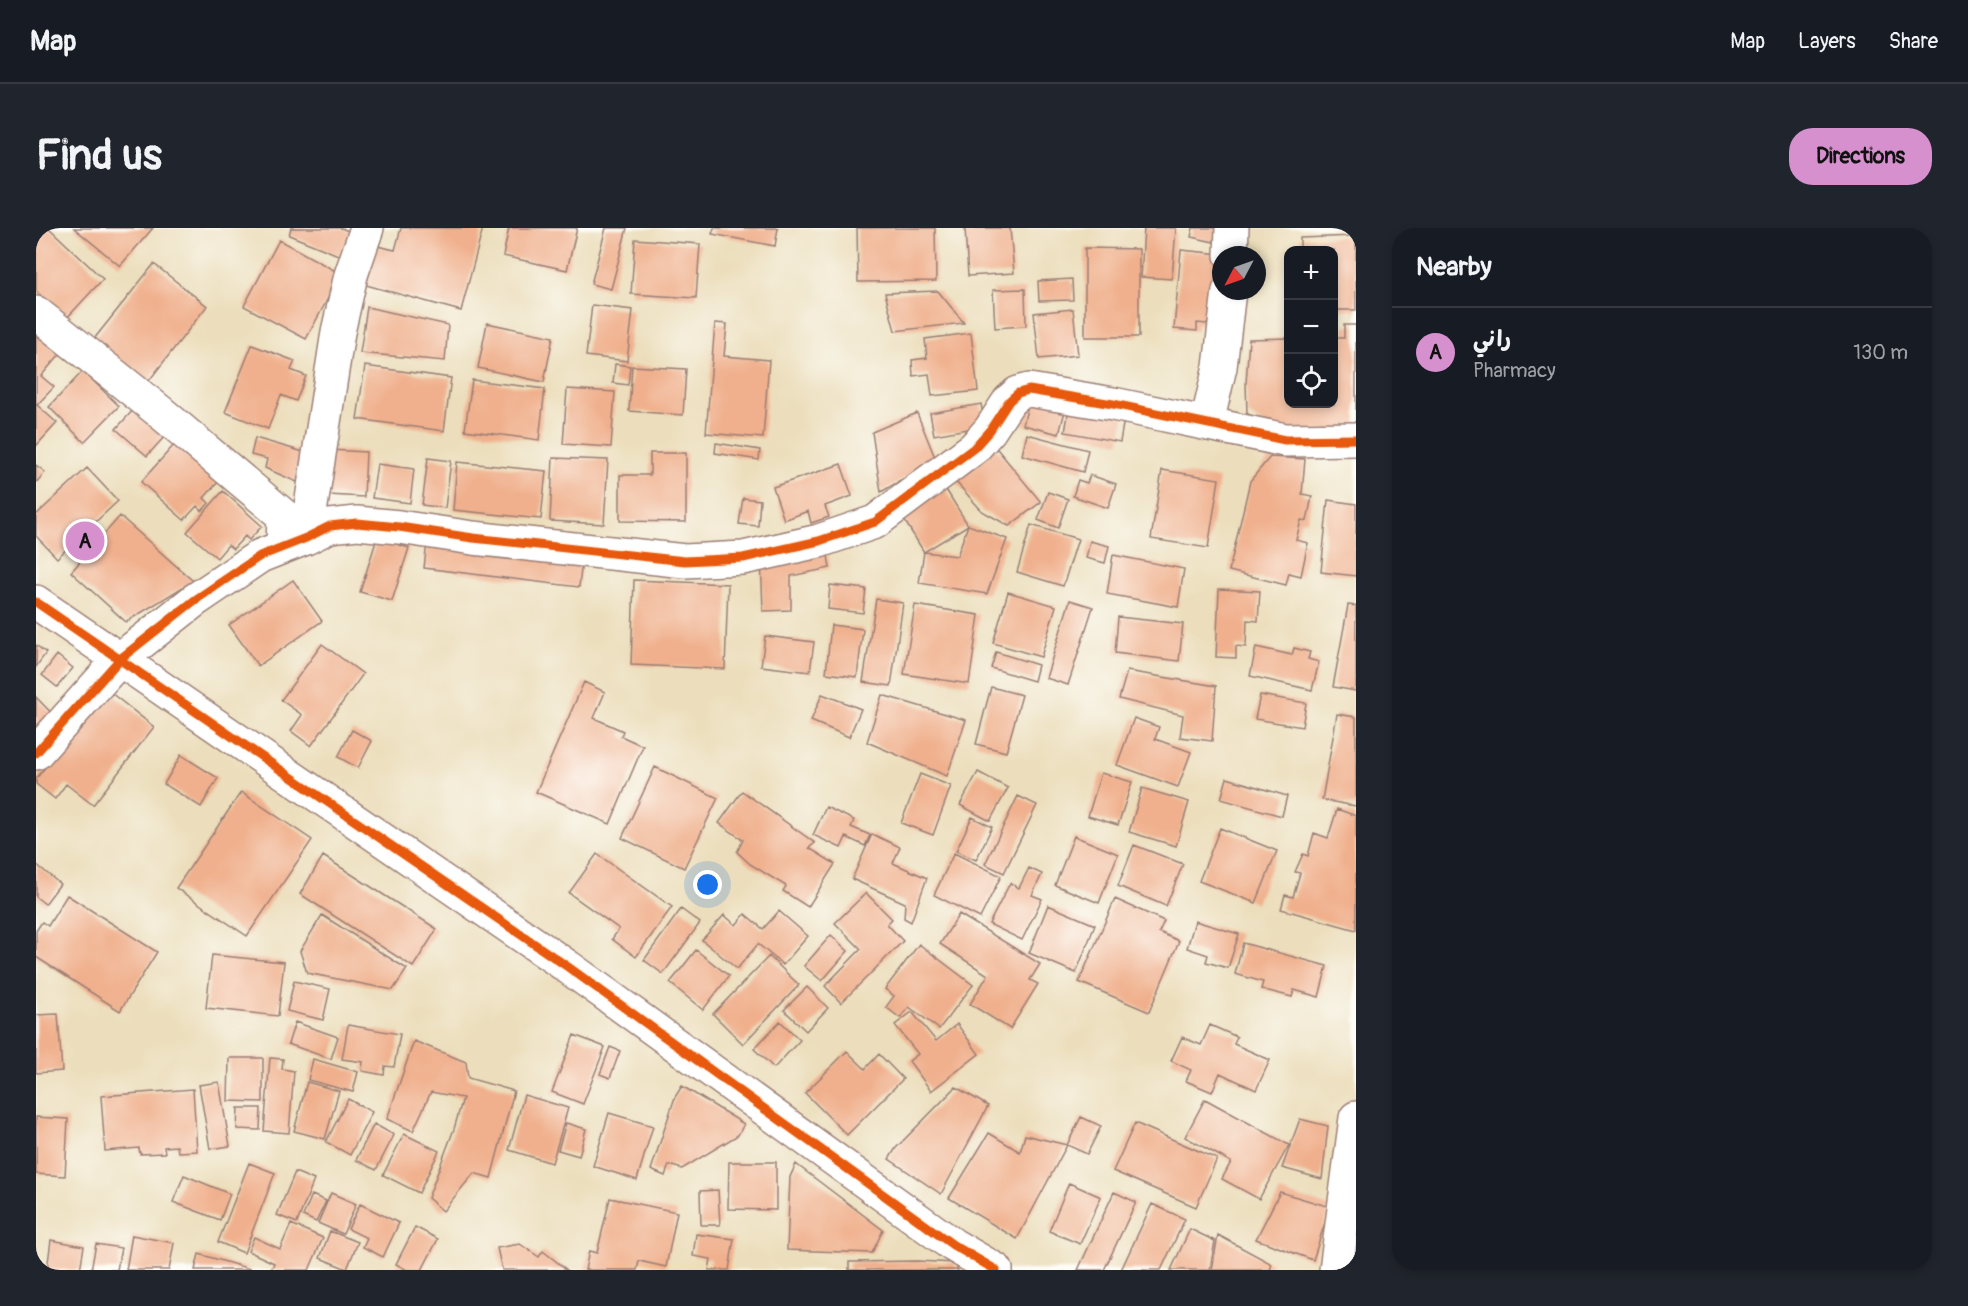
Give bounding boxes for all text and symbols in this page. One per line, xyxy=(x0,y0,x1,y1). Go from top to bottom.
text: Map xyxy=(30,24,76,59)
text: Map xyxy=(1730,28,1765,55)
text: Layers xyxy=(1798,28,1856,55)
text: Share xyxy=(1889,28,1938,55)
button: Directions xyxy=(1789,128,1932,185)
text: Find us xyxy=(36,130,162,182)
north arrow xyxy=(1212,246,1266,300)
map controls xyxy=(1284,246,1338,408)
button: + xyxy=(1284,246,1338,300)
text: Nearby xyxy=(1416,251,1492,283)
button: − xyxy=(1284,300,1338,354)
text: راني xyxy=(1473,325,1511,353)
text: A xyxy=(1429,340,1442,365)
text: 130 m xyxy=(1853,340,1908,365)
button: locate xyxy=(1284,354,1338,408)
text: Pharmacy xyxy=(1473,358,1556,383)
pin: A xyxy=(65,518,104,564)
your location xyxy=(693,870,722,899)

